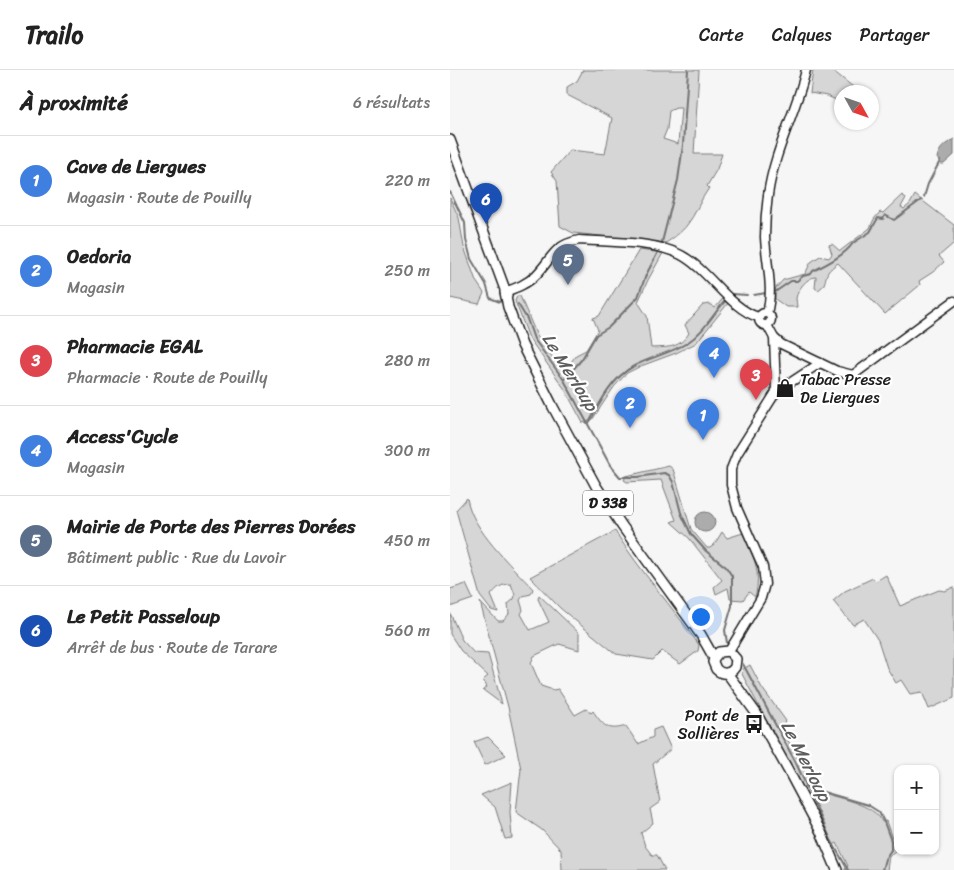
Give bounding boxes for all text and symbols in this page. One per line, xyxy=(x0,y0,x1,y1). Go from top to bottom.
text: Trailo xyxy=(25,14,83,56)
text: Carte xyxy=(699,19,744,51)
text: Calques xyxy=(772,19,832,51)
text: Partager xyxy=(860,19,929,51)
text: À proximité xyxy=(20,84,128,122)
north arrow xyxy=(834,85,879,130)
text: 6 résultats xyxy=(353,88,430,117)
text: Cave de Liergues xyxy=(67,150,206,183)
text: 1 xyxy=(33,166,39,195)
text: 220 m xyxy=(385,166,430,195)
text: Magasin · Route de Pouilly xyxy=(67,183,252,212)
pin: 6 xyxy=(470,183,502,224)
text: Oedoria xyxy=(67,240,131,273)
pin: 5 xyxy=(552,244,584,285)
text: 2 xyxy=(31,256,41,285)
text: 250 m xyxy=(384,256,430,285)
text: Magasin xyxy=(67,273,125,302)
water label: Le Merloup xyxy=(533,326,608,419)
text: Pharmacie EGAL xyxy=(67,330,203,363)
pin: 4 xyxy=(698,337,730,378)
text: 3 xyxy=(32,346,40,375)
text: 280 m xyxy=(385,346,430,375)
pin: 3 xyxy=(740,359,772,400)
text: Pharmacie · Route de Pouilly xyxy=(67,363,267,392)
place label: Tabac Presse De Liergues xyxy=(800,365,891,412)
shop icon: Tabac Presse De Liergues xyxy=(774,377,796,399)
pin: 2 xyxy=(614,387,646,428)
pin: 1 xyxy=(687,399,719,440)
text: Access'Cycle xyxy=(67,420,178,453)
text: 4 xyxy=(31,436,41,465)
text: 300 m xyxy=(385,436,430,465)
text: Magasin xyxy=(67,453,125,482)
road number: D 338 xyxy=(583,490,633,516)
text: Mairie de Porte des Pierres Dorées xyxy=(67,510,355,543)
text: 5 xyxy=(31,526,41,555)
text: 450 m xyxy=(384,526,430,555)
text: Bâtiment public · Rue du Lavoir xyxy=(67,543,286,572)
text: Le Petit Passeloup xyxy=(67,600,220,633)
your location xyxy=(688,604,714,630)
text: 6 xyxy=(31,616,41,645)
text: 560 m xyxy=(385,616,430,645)
text: Arrêt de bus · Route de Tarare xyxy=(67,633,278,662)
place label: Pont de Sollières xyxy=(677,701,740,748)
bus stop icon: Pont de Sollières xyxy=(743,713,765,735)
water label: Le Merloup xyxy=(772,715,841,809)
map controls xyxy=(894,765,939,855)
button: + xyxy=(894,765,939,810)
button: − xyxy=(894,810,939,855)

